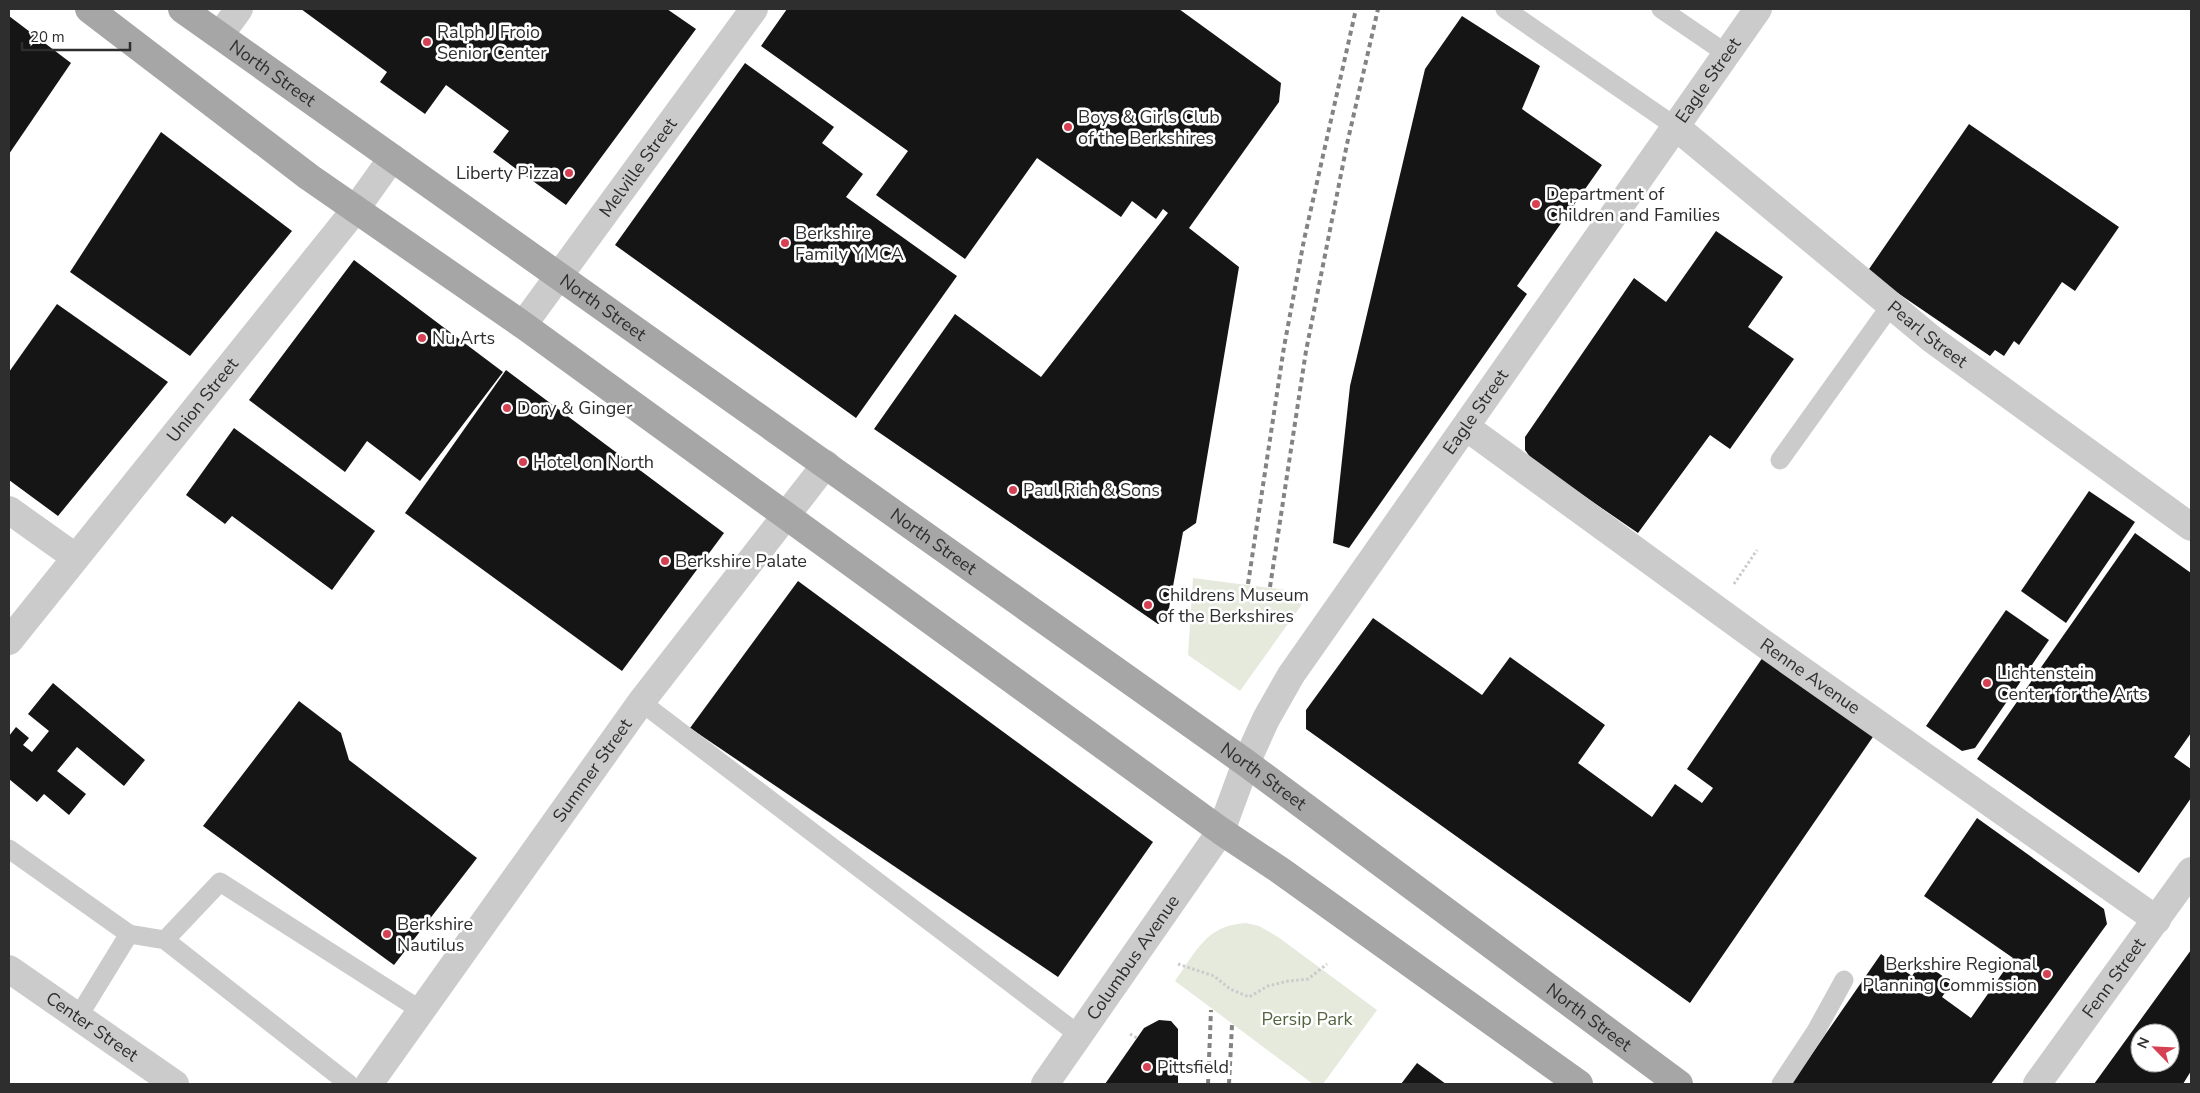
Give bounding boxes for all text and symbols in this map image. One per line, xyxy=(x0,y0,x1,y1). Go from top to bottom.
scale bar xyxy=(22,20,130,52)
place label: Ralph J Froio Senior Center xyxy=(437,20,547,65)
text: 20 m xyxy=(30,27,65,47)
street label: Eagle Street xyxy=(1670,32,1747,128)
street label: North Street xyxy=(225,34,321,112)
marker: Ralph J Froio Senior Center xyxy=(421,36,433,48)
place label: Boys & Girls Club of the Berkshires xyxy=(1078,105,1220,150)
street label: Melville Street xyxy=(594,112,683,222)
marker: Boys & Girls Club of the Berkshires xyxy=(1062,121,1074,133)
place label: Liberty Pizza xyxy=(456,161,559,185)
marker: Liberty Pizza xyxy=(563,167,575,179)
place label: Department of Children and Families xyxy=(1546,182,1720,227)
marker: Department of Children and Families xyxy=(1530,198,1542,210)
place label: Berkshire Family YMCA xyxy=(795,221,904,266)
marker: Berkshire Family YMCA xyxy=(779,237,791,249)
street label: North Street xyxy=(555,268,652,347)
street label: Pearl Street xyxy=(1882,295,1973,374)
place label: Nu Arts xyxy=(432,326,495,350)
marker: Nu Arts xyxy=(416,332,428,344)
street label: Union Street xyxy=(161,352,244,447)
street label: Eagle Street xyxy=(1437,364,1514,459)
place label: Dory & Ginger xyxy=(517,396,633,420)
marker: Dory & Ginger xyxy=(501,402,513,414)
place label: Hotel on North xyxy=(533,450,654,474)
marker: Hotel on North xyxy=(517,456,529,468)
place label: Paul Rich & Sons xyxy=(1023,478,1160,502)
marker: Paul Rich & Sons xyxy=(1007,484,1019,496)
street label: North Street xyxy=(885,503,982,581)
place label: Berkshire Palate xyxy=(675,549,807,573)
marker: Berkshire Palate xyxy=(659,555,671,567)
place label: Childrens Museum of the Berkshires xyxy=(1158,583,1309,628)
marker: Childrens Museum of the Berkshires xyxy=(1142,599,1154,611)
street label: Renne Avenue xyxy=(1755,633,1865,720)
place label: Lichtenstein Center for the Arts xyxy=(1997,661,2148,706)
marker: Lichtenstein Center for the Arts xyxy=(1981,677,1993,689)
street label: Summer Street xyxy=(547,713,638,827)
street label: North Street xyxy=(1216,737,1312,816)
street label: Columbus Avenue xyxy=(1081,890,1185,1025)
place label: Berkshire Nautilus xyxy=(397,912,473,957)
marker: Berkshire Nautilus xyxy=(381,928,393,940)
street label: Fenn Street xyxy=(2077,932,2151,1023)
place label: Berkshire Regional Planning Commission xyxy=(1863,952,2038,997)
marker: Berkshire Regional Planning Commission xyxy=(2041,968,2053,980)
street label: North Street xyxy=(1541,978,1637,1057)
street label: Center Street xyxy=(41,986,144,1067)
park label: Persip Park xyxy=(1262,1007,1353,1031)
north arrow xyxy=(2130,1023,2180,1073)
text: N xyxy=(2133,1034,2154,1052)
place label: Pittsfield xyxy=(1157,1055,1229,1079)
marker: Pittsfield xyxy=(1141,1061,1153,1073)

